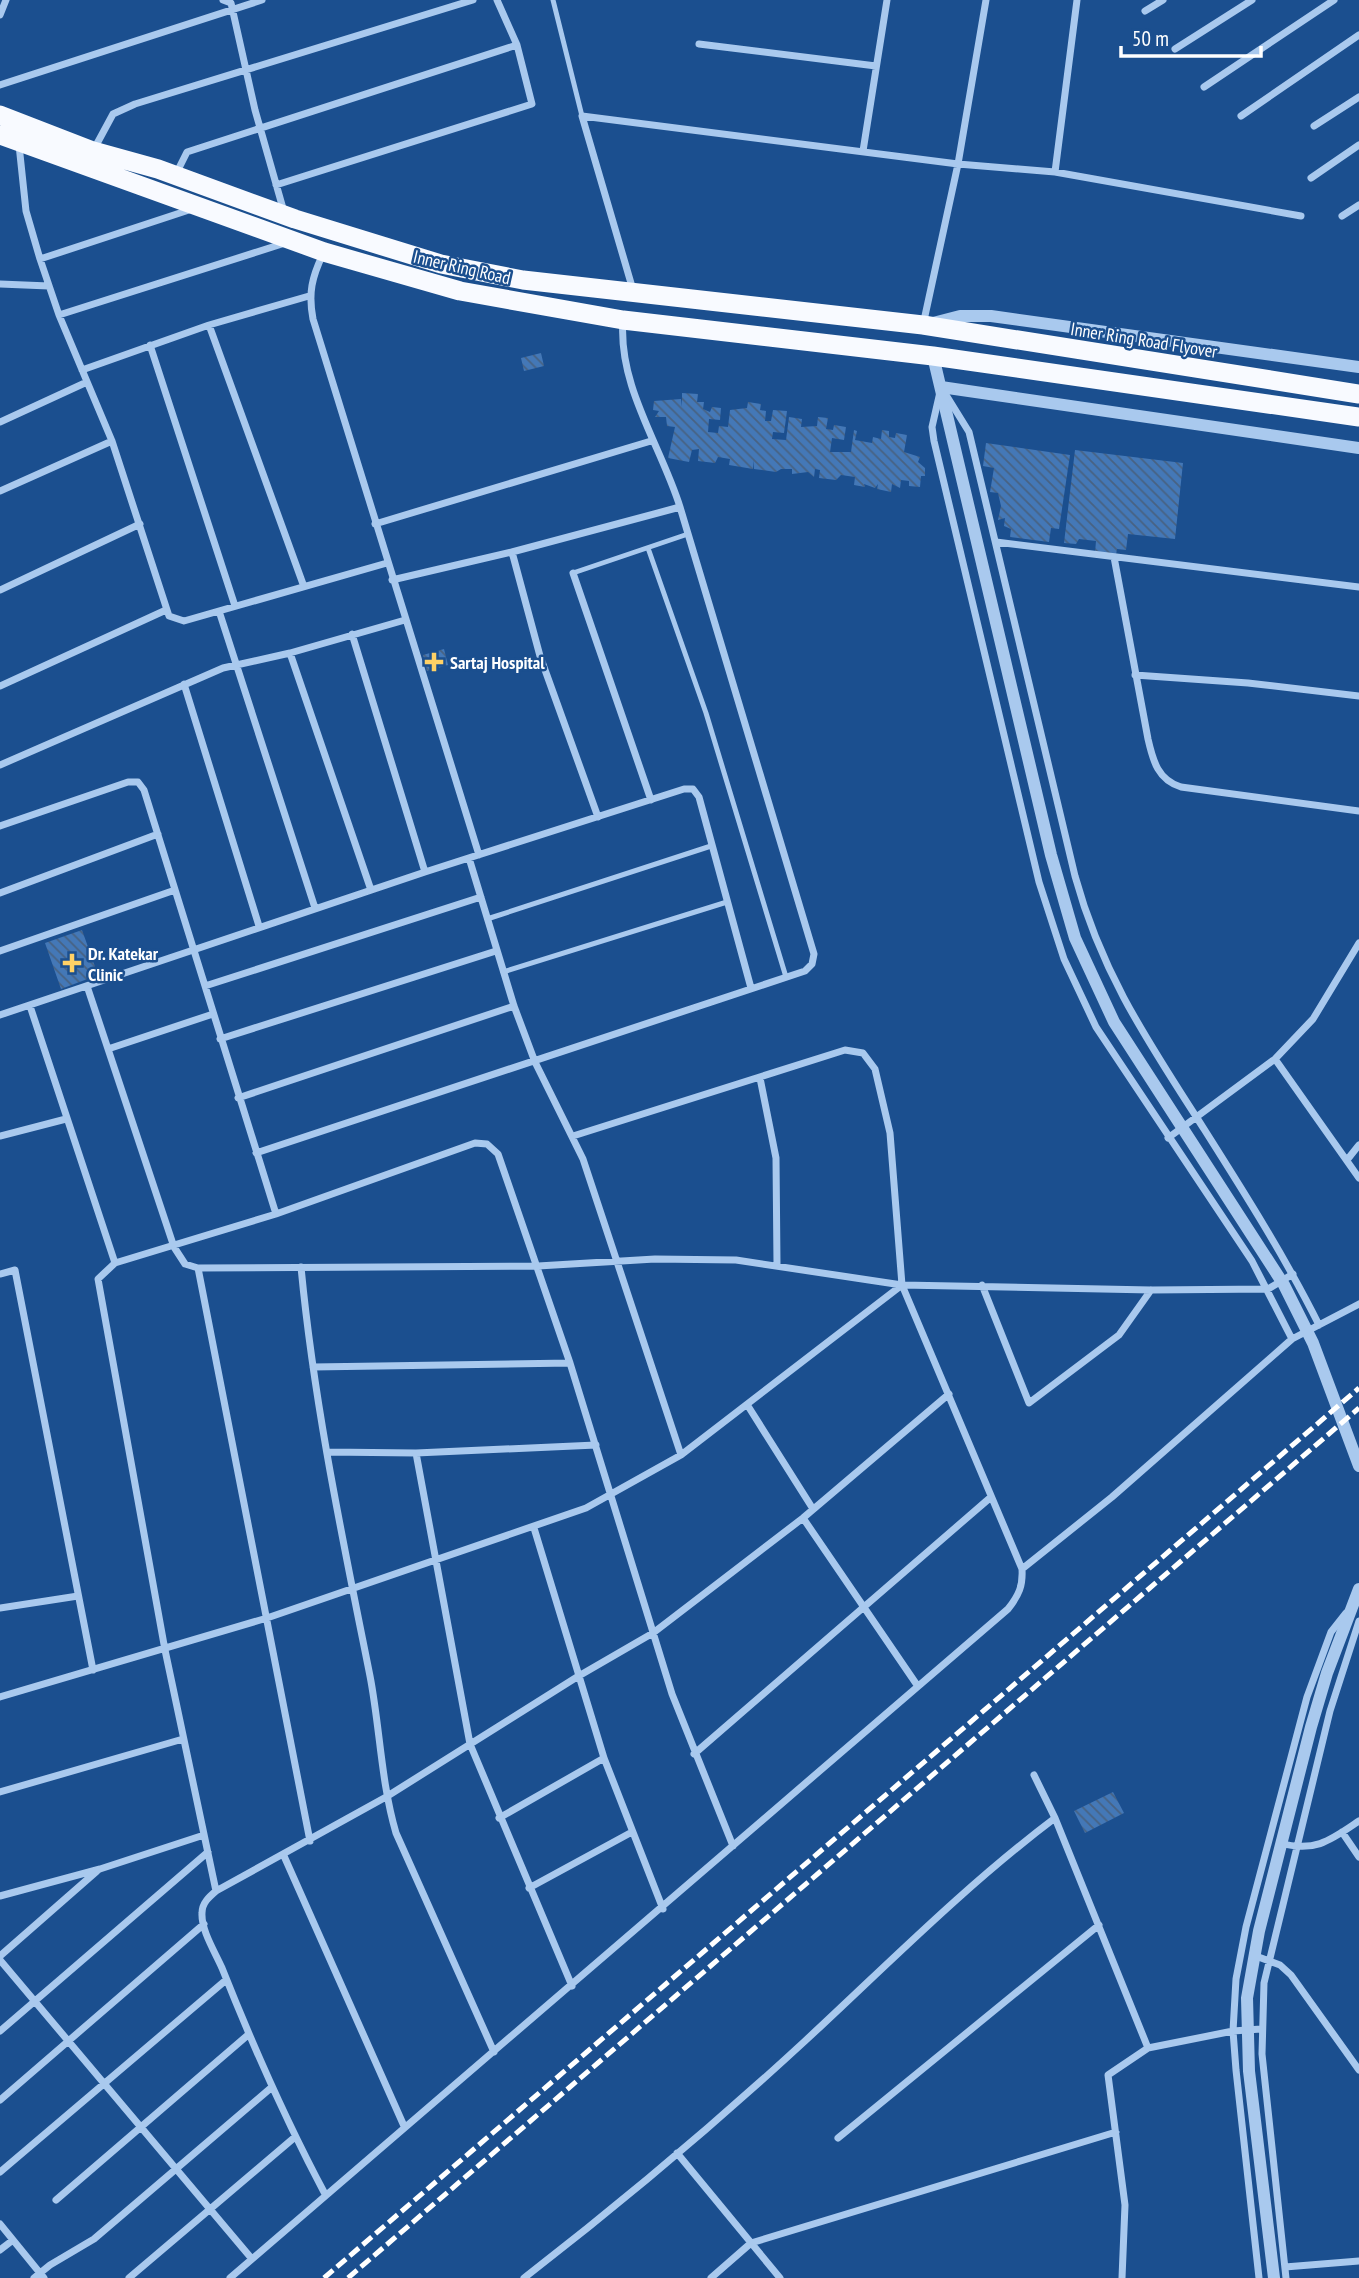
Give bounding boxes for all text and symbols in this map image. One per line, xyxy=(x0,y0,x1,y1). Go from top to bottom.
scale bar xyxy=(1121,14,1261,58)
text: 50 m xyxy=(1132,25,1169,52)
street label: Inner Ring Road xyxy=(411,245,513,289)
street label: Inner Ring Road Flyover xyxy=(1069,317,1219,363)
place label: Sartaj Hospital xyxy=(450,651,545,674)
marker: Sartaj Hospital xyxy=(424,652,444,672)
place label: Dr. Katekar Clinic xyxy=(88,942,159,986)
marker: Dr. Katekar Clinic xyxy=(62,953,82,973)

